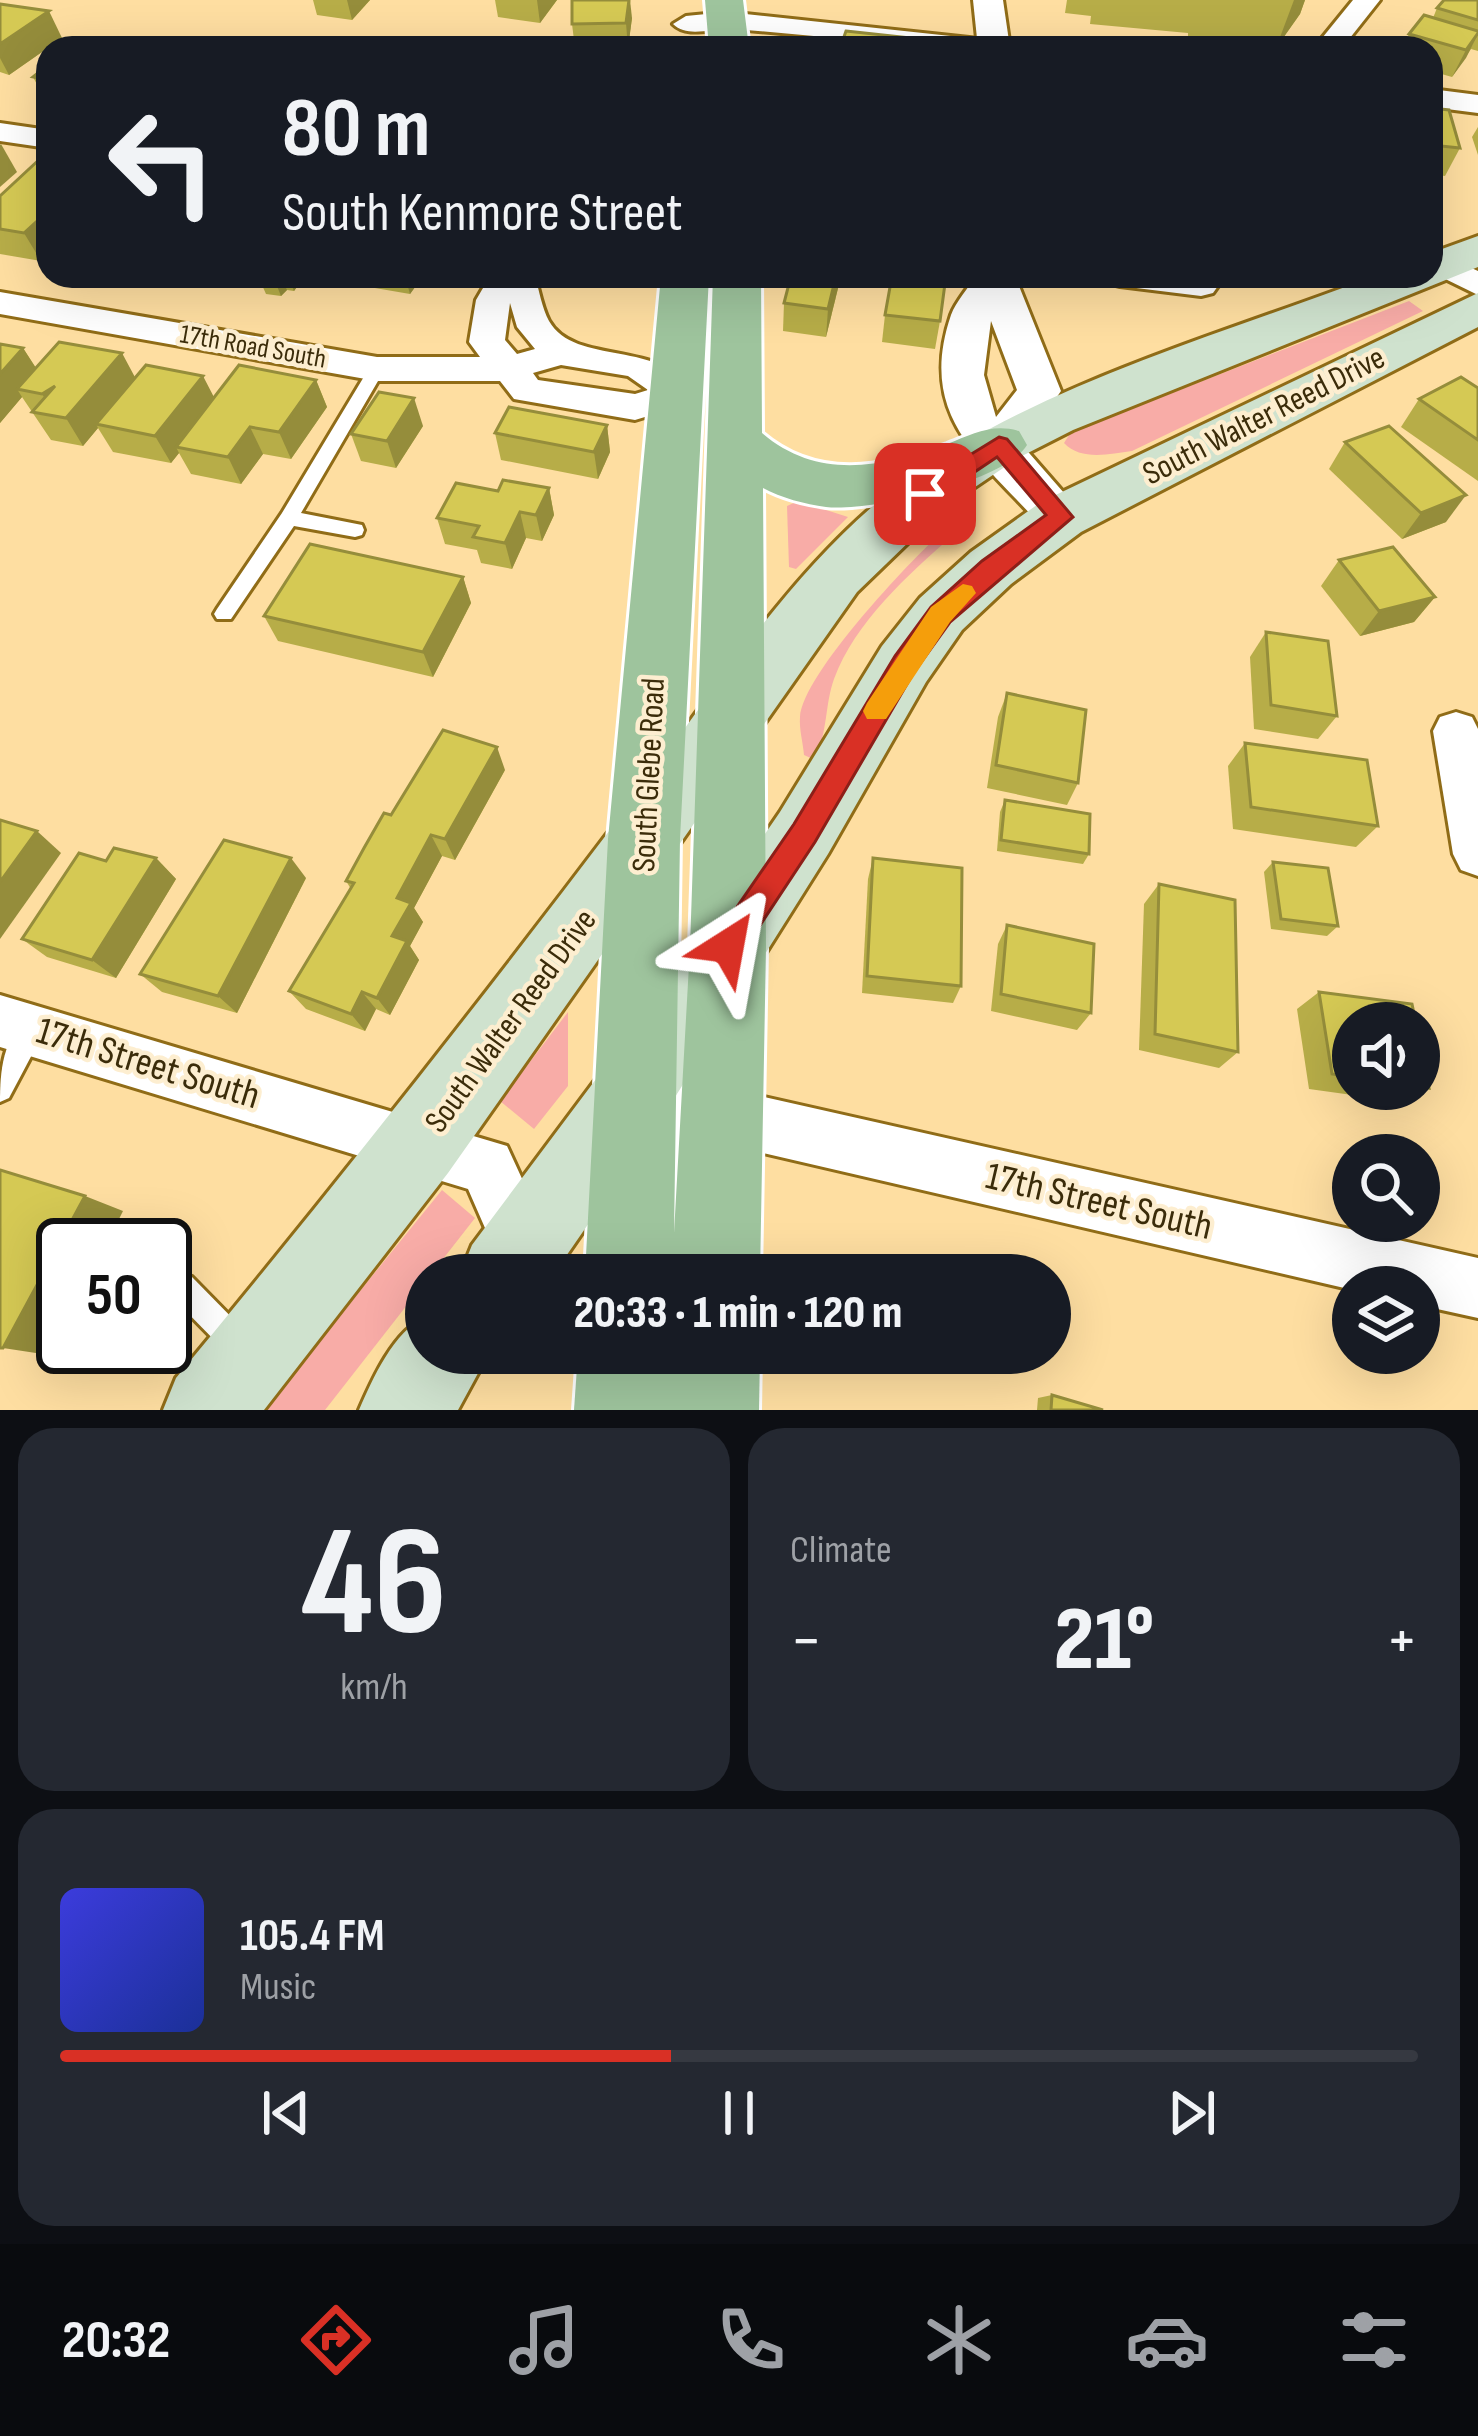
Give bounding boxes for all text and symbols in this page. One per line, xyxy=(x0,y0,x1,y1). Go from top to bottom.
text: 80 m xyxy=(282,79,430,180)
icon: left xyxy=(84,84,240,240)
text: South Kenmore Street xyxy=(282,181,683,246)
street label: 17th Road South xyxy=(178,318,328,376)
street label: South Walter Reed Drive xyxy=(1136,338,1392,494)
pin xyxy=(874,443,976,545)
icon: arrive xyxy=(892,461,958,527)
street label: South Glebe Road xyxy=(624,677,674,873)
position arrow xyxy=(665,883,791,1009)
street label: South Walter Reed Drive xyxy=(417,902,605,1140)
map controls xyxy=(1332,1002,1440,1374)
button: sound xyxy=(1332,1002,1440,1110)
street label: 17th Street South xyxy=(31,1008,265,1120)
button: search xyxy=(1332,1134,1440,1242)
street label: 17th Street South xyxy=(981,1153,1217,1251)
speed limit sign: 50 xyxy=(36,1218,192,1374)
button: layers xyxy=(1332,1266,1440,1374)
text: 20:33 · 1 min · 120 m xyxy=(574,1286,902,1341)
text: 46 xyxy=(301,1492,447,1679)
text: Climate xyxy=(790,1527,892,1574)
text: 21° xyxy=(1054,1587,1154,1695)
text: − xyxy=(790,1602,822,1681)
text: + xyxy=(1386,1602,1418,1681)
text: km/h xyxy=(340,1664,408,1711)
text: 105.4 FM xyxy=(240,1909,384,1964)
text: Music xyxy=(240,1964,316,2011)
icon: previous xyxy=(253,2080,319,2146)
icon: pause xyxy=(706,2080,772,2146)
icon: next xyxy=(1159,2080,1225,2146)
icon: directions xyxy=(294,2298,378,2382)
icon: music xyxy=(502,2298,586,2382)
icon: phone xyxy=(709,2298,793,2382)
icon: climate xyxy=(917,2298,1001,2382)
icon: car xyxy=(1125,2298,1209,2382)
icon: filters xyxy=(1332,2298,1416,2382)
text: 20:32 xyxy=(62,2308,170,2373)

